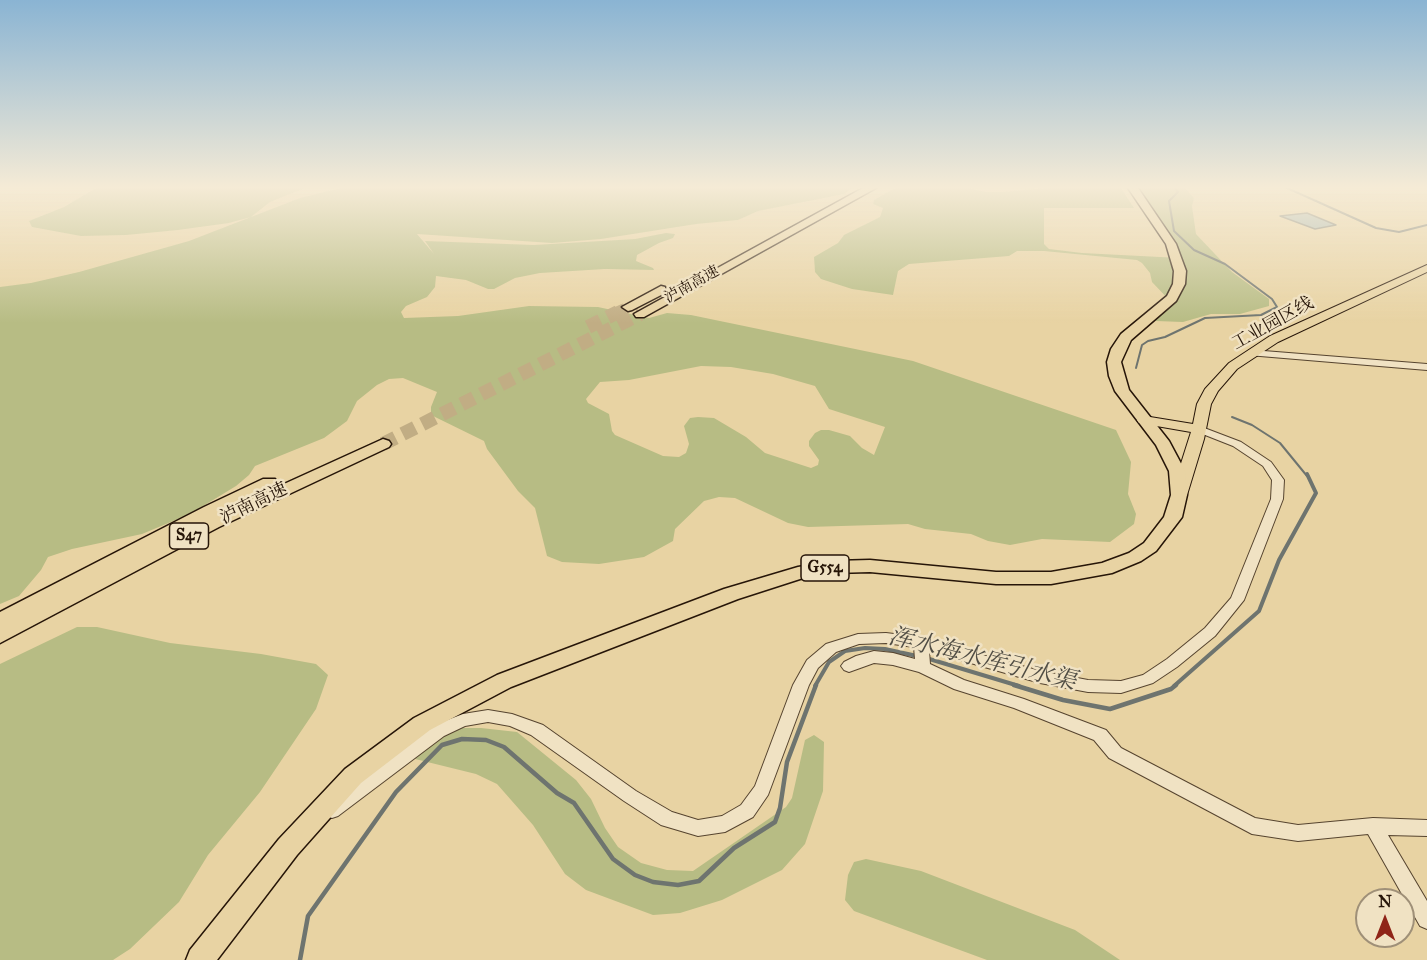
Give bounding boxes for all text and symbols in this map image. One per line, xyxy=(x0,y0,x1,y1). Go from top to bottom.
street label: 泸南高速 xyxy=(661,263,723,307)
street label: 工业园区线 xyxy=(1228,293,1318,355)
street label: 泸南高速 xyxy=(217,479,291,529)
road number: S47 xyxy=(170,523,208,549)
road number: G554 xyxy=(801,555,849,581)
water label: 浑水海水库引水渠 xyxy=(885,623,1079,697)
north arrow xyxy=(1355,888,1415,948)
text: N xyxy=(1378,892,1392,911)

